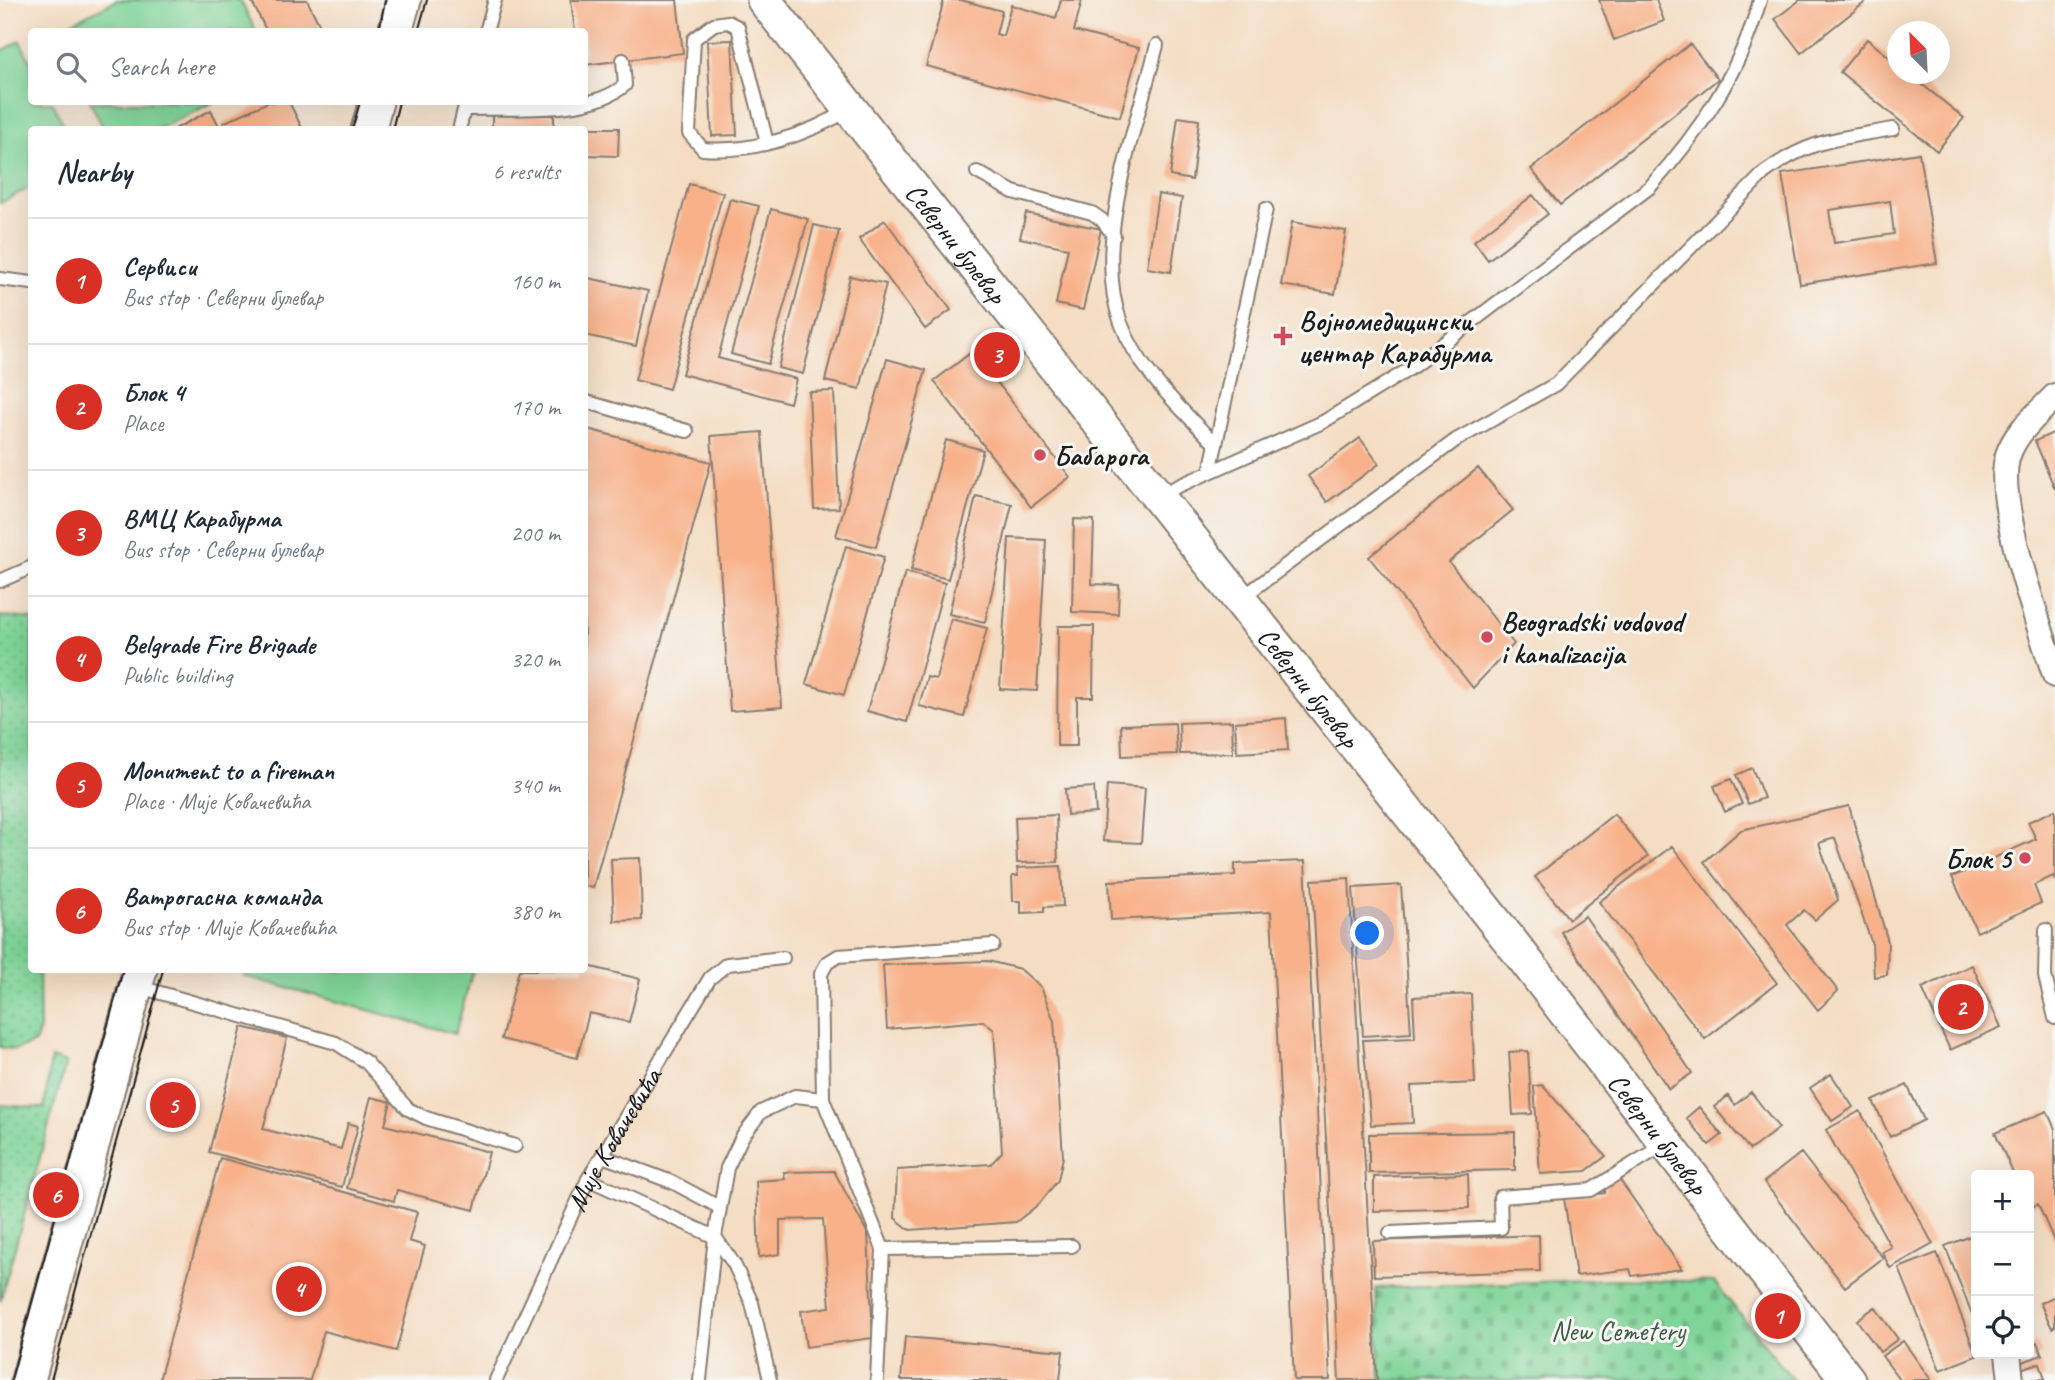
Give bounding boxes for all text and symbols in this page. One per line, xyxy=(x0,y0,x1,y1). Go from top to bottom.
north arrow xyxy=(1887,21,1950,84)
search box xyxy=(28,28,588,105)
icon: search xyxy=(52,48,90,86)
text: Search here xyxy=(108,50,214,83)
text: Nearby xyxy=(56,153,132,191)
text: 6 results xyxy=(493,157,560,186)
street label: Северни булевар xyxy=(898,175,1016,311)
text: Сервиси xyxy=(123,250,196,283)
text: 1 xyxy=(74,267,84,296)
text: 160 m xyxy=(511,267,560,296)
text: Bus stop · Северни булевар xyxy=(123,283,323,312)
place label: Војномедицински центар Карабурма xyxy=(1299,303,1494,371)
marker: Војномедицински центар Карабурма xyxy=(1273,326,1293,346)
pin: 3 xyxy=(974,329,1020,381)
text: Блок 4 xyxy=(123,376,184,409)
text: 2 xyxy=(74,393,84,422)
text: 170 m xyxy=(511,393,560,422)
text: Place xyxy=(123,409,163,438)
place label: Бабарога xyxy=(1054,438,1150,473)
marker: Бабарога xyxy=(1032,447,1048,463)
text: ВМЦ Карабурма xyxy=(123,502,281,535)
text: 3 xyxy=(74,519,84,548)
text: 200 m xyxy=(511,519,560,548)
text: Bus stop · Северни булевар xyxy=(123,535,323,564)
place label: Beogradski vodovod i kanalizacija xyxy=(1501,604,1687,671)
street label: Северни булевар xyxy=(1250,620,1368,756)
text: Belgrade Fire Brigade xyxy=(123,628,315,661)
marker: Beogradski vodovod i kanalizacija xyxy=(1479,629,1495,645)
text: 4 xyxy=(74,645,84,674)
text: 320 m xyxy=(511,645,560,674)
text: Public building xyxy=(123,661,232,690)
text: Monument to a fireman xyxy=(123,754,334,787)
text: 5 xyxy=(74,771,84,800)
text: 340 m xyxy=(511,771,560,800)
text: Place · Мије Ковачевића xyxy=(123,787,310,816)
place label: Блок 5 xyxy=(1945,841,2014,876)
marker: Блок 5 xyxy=(2017,850,2033,866)
text: Ватрогасна команда xyxy=(123,880,321,913)
text: 6 xyxy=(74,897,84,926)
text: 380 m xyxy=(511,897,560,926)
text: Bus stop · Мије Ковачевића xyxy=(123,913,336,942)
your location xyxy=(1350,916,1384,950)
pin: 2 xyxy=(1938,981,1984,1033)
street label: Мије Ковачевића xyxy=(558,1060,670,1216)
street label: Северни булевар xyxy=(1601,1066,1717,1203)
pin: 5 xyxy=(150,1079,196,1131)
pin: 6 xyxy=(33,1169,79,1221)
map controls xyxy=(1971,1170,2034,1359)
button: + xyxy=(1971,1170,2034,1233)
button: − xyxy=(1971,1233,2034,1296)
pin: 4 xyxy=(276,1263,322,1315)
pin: 1 xyxy=(1755,1290,1801,1342)
button: locate xyxy=(1971,1296,2034,1359)
park label: New Cemetery xyxy=(1551,1313,1688,1348)

